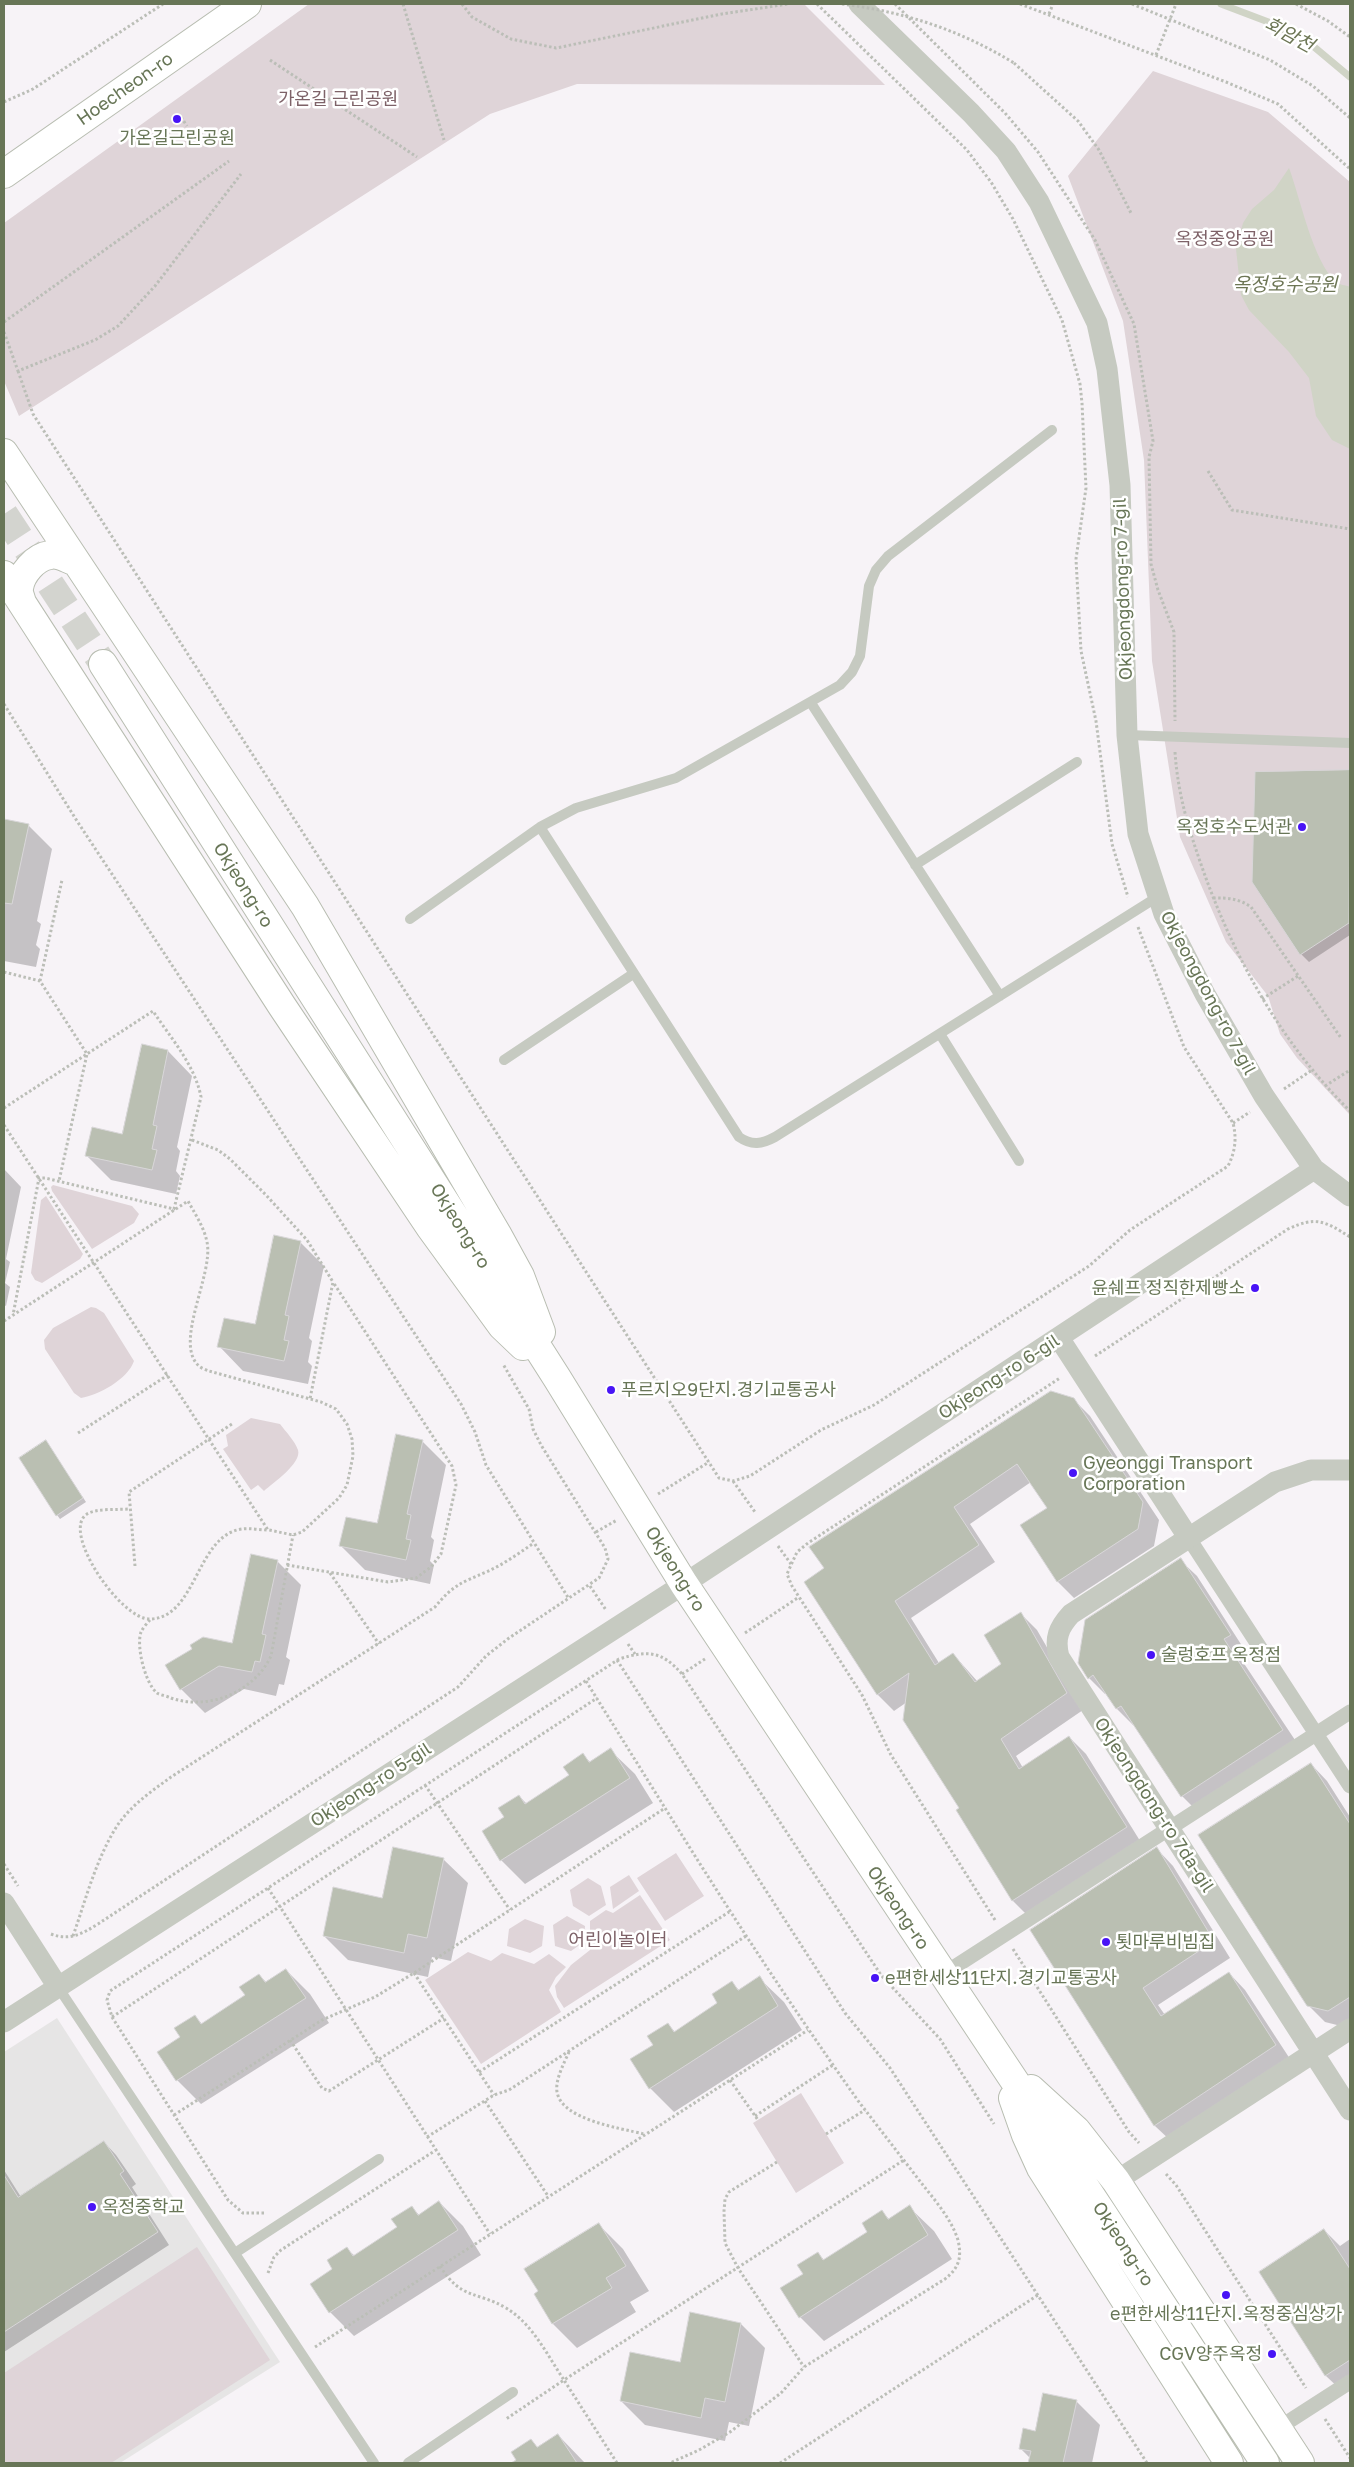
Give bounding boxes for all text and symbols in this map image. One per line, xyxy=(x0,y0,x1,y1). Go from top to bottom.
water label: 회암천 xyxy=(1260,13,1318,57)
street label: Hoecheon-ro xyxy=(73,48,177,130)
park label: 가온길 근린공원 xyxy=(278,88,398,110)
marker: 가온길근린공원 xyxy=(171,113,183,125)
place label: 가온길근린공원 xyxy=(119,127,235,149)
park label: 옥정중앙공원 xyxy=(1175,228,1275,250)
water label: 옥정호수공원 xyxy=(1233,274,1337,296)
street label: Okjeongdong-ro 7-gil xyxy=(1109,497,1137,681)
place label: 옥정호수도서관 xyxy=(1176,816,1292,838)
marker: 옥정호수도서관 xyxy=(1296,821,1308,833)
street label: Okjeong-ro xyxy=(208,838,278,932)
street label: Okjeongdong-ro 7-gil xyxy=(1156,907,1260,1079)
street label: Okjeong-ro xyxy=(425,1179,495,1273)
place label: 윤쉐프 정직한제빵소 xyxy=(1091,1277,1245,1299)
marker: 윤쉐프 정직한제빵소 xyxy=(1249,1282,1261,1294)
street label: Okjeong-ro 6-gil xyxy=(934,1330,1064,1424)
place label: 푸르지오9단지.경기교통공사 xyxy=(621,1379,836,1401)
marker: 푸르지오9단지.경기교통공사 xyxy=(605,1384,617,1396)
place label: Gyeonggi Transport Corporation xyxy=(1083,1452,1253,1495)
marker: Gyeonggi Transport Corporation xyxy=(1067,1467,1079,1479)
street label: Okjeong-ro xyxy=(640,1522,710,1616)
place label: 술렁호프 옥정점 xyxy=(1161,1644,1281,1666)
marker: 술렁호프 옥정점 xyxy=(1145,1649,1157,1661)
street label: Okjeongdong-ro 7da-gil xyxy=(1089,1714,1219,1896)
street label: Okjeong-ro 5-gil xyxy=(307,1738,435,1832)
street label: Okjeong-ro xyxy=(862,1862,934,1954)
park label: 어린이놀이터 xyxy=(568,1929,668,1951)
place label: 툇마루비빔집 xyxy=(1116,1931,1215,1953)
marker: 툇마루비빔집 xyxy=(1100,1936,1112,1948)
place label: e편한세상11단지.경기교통공사 xyxy=(885,1967,1117,1989)
marker: e편한세상11단지.경기교통공사 xyxy=(869,1972,881,1984)
place label: 옥정중학교 xyxy=(102,2196,185,2218)
street label: Okjeong-ro xyxy=(1088,2198,1158,2290)
marker: 옥정중학교 xyxy=(86,2201,98,2213)
marker: e편한세상11단지.옥정중심상가 xyxy=(1220,2289,1232,2301)
place label: e편한세상11단지.옥정중심상가 xyxy=(1110,2303,1342,2325)
place label: CGV양주옥정 xyxy=(1159,2343,1262,2365)
marker: CGV양주옥정 xyxy=(1266,2348,1278,2360)

